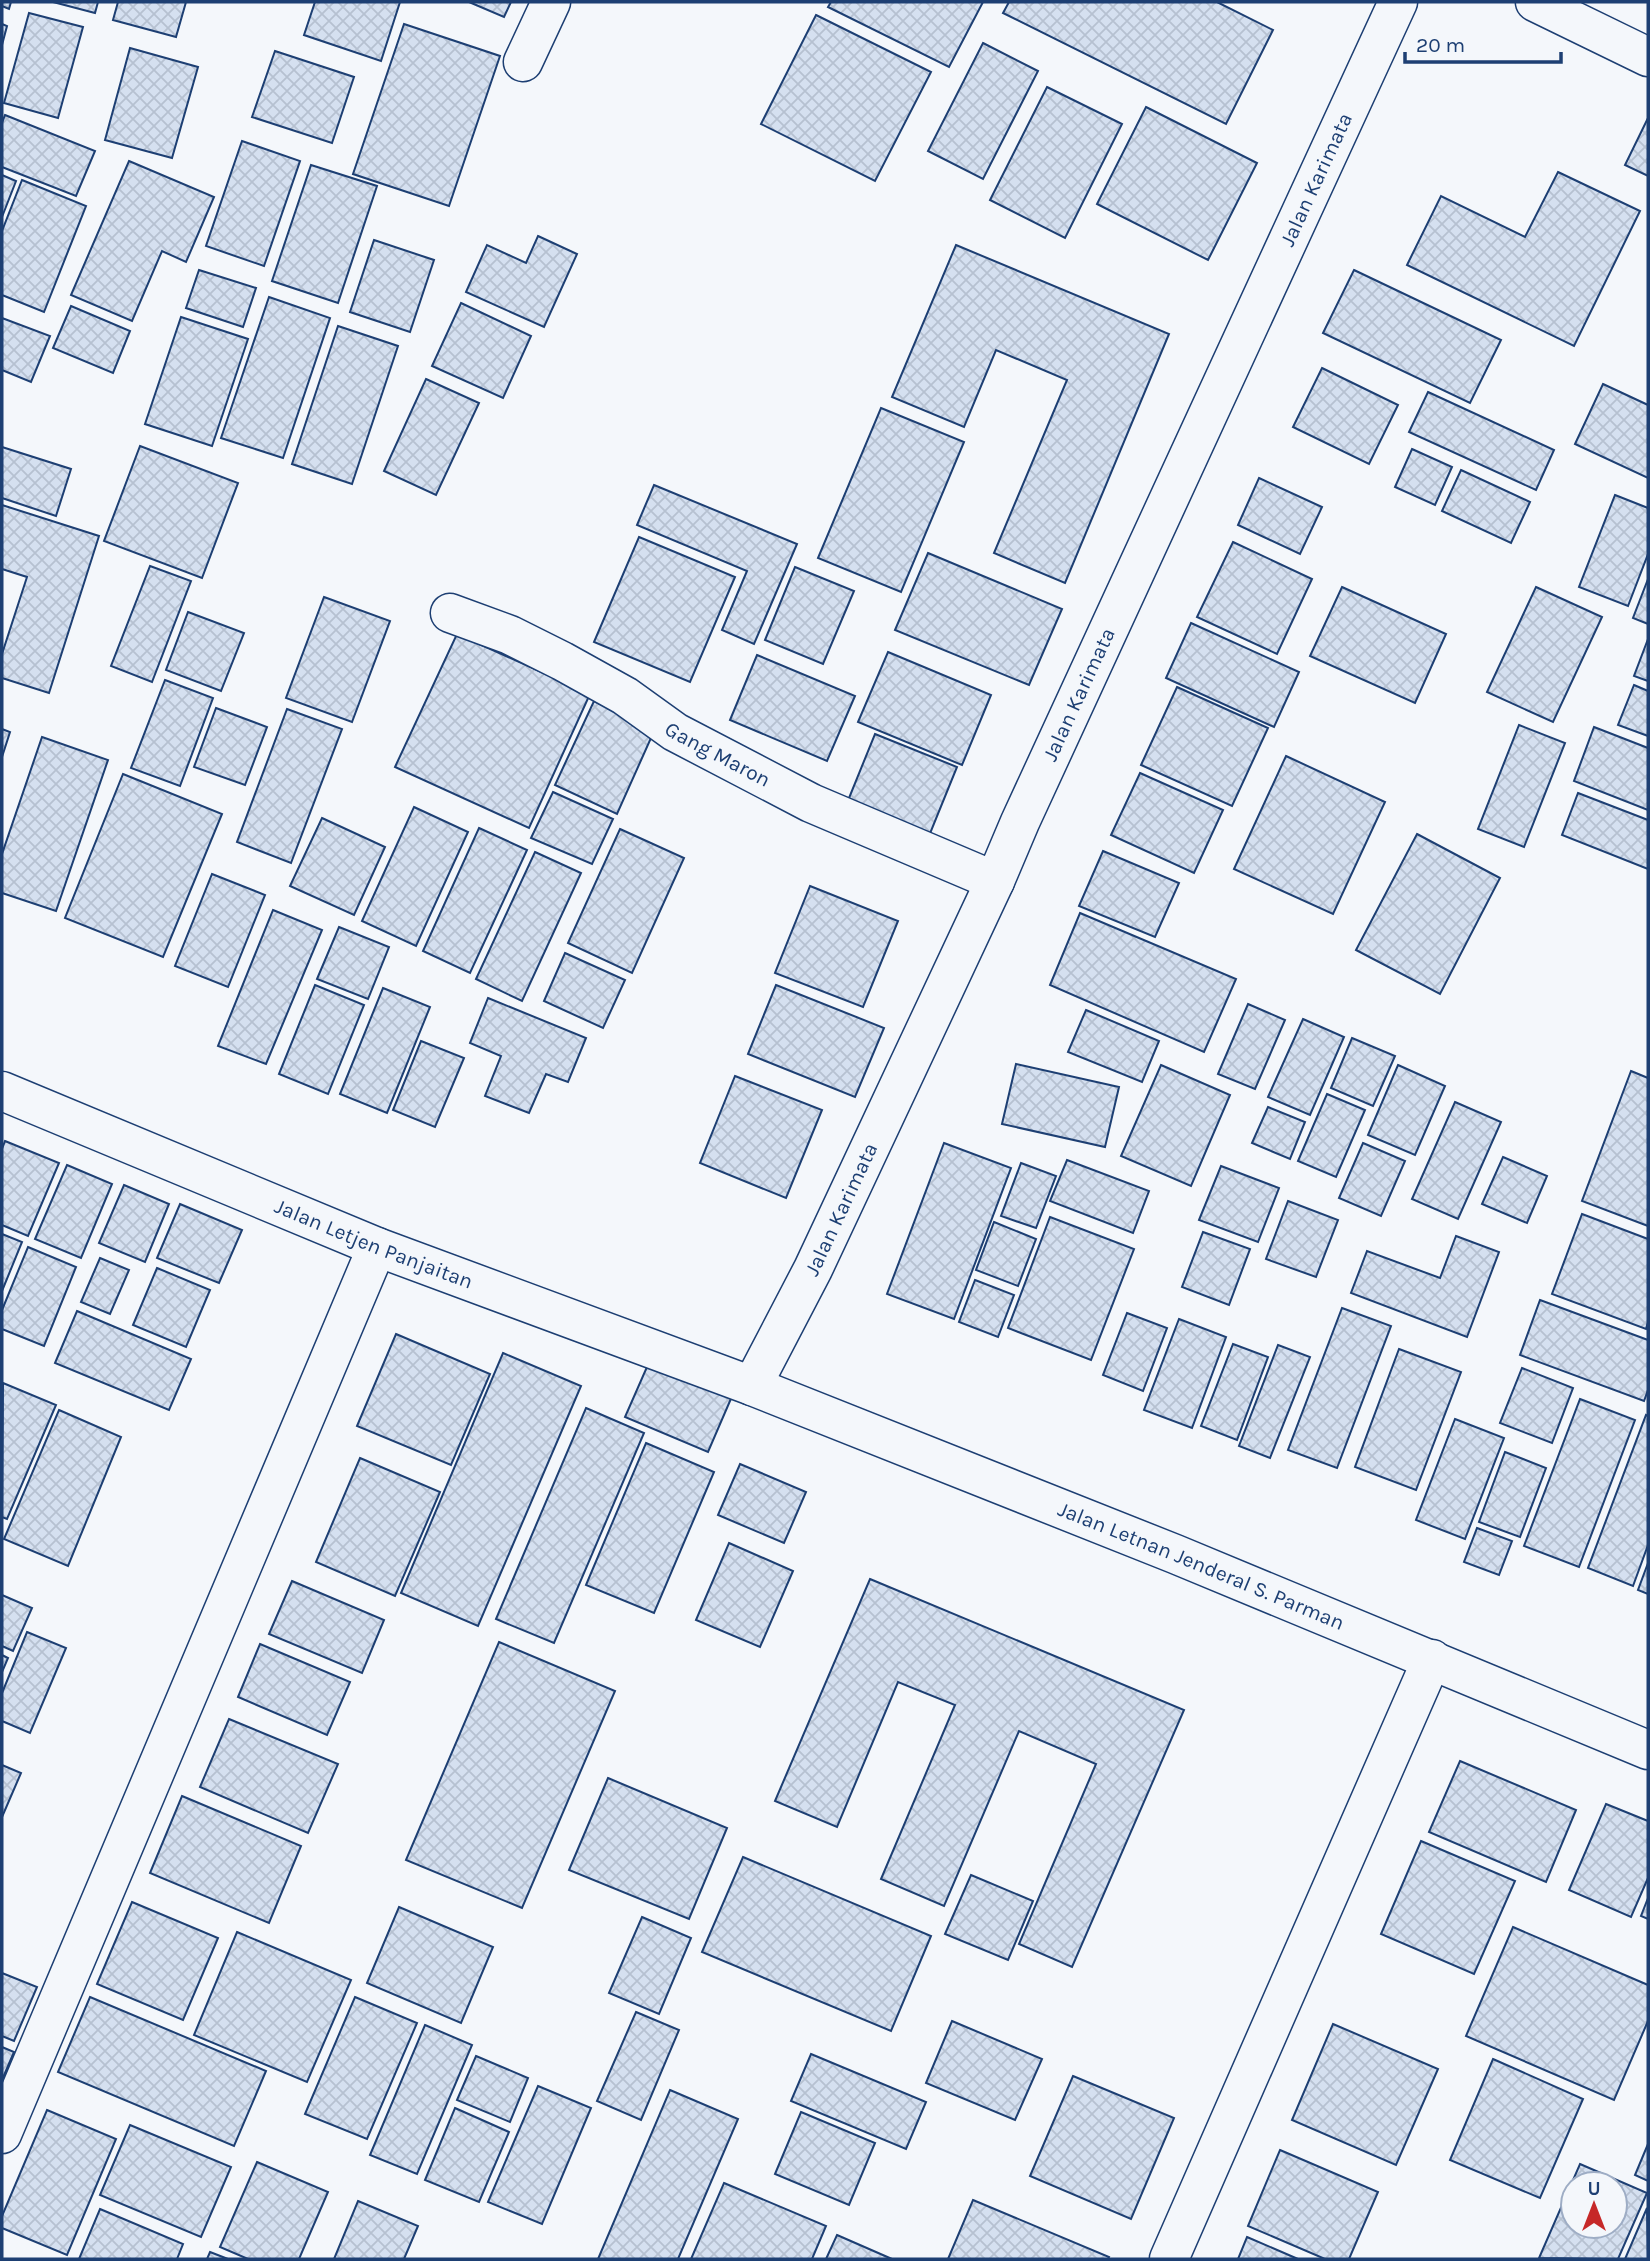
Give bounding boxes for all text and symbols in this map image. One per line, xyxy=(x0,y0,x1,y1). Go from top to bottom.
scale bar xyxy=(1405,21,1561,65)
text: 20 m xyxy=(1416,33,1465,57)
street label: Jalan Karimata xyxy=(1275,109,1357,250)
street label: Jalan Karimata xyxy=(1038,624,1120,765)
street label: Gang Maron xyxy=(660,717,775,792)
street label: Jalan Karimata xyxy=(800,1139,883,1280)
street label: Jalan Letjen Panjaitan xyxy=(271,1194,476,1294)
street label: Jalan Letnan Jenderal S. Parman xyxy=(1055,1497,1348,1635)
north arrow xyxy=(1559,2170,1629,2240)
text: U xyxy=(1587,2178,1601,2200)

